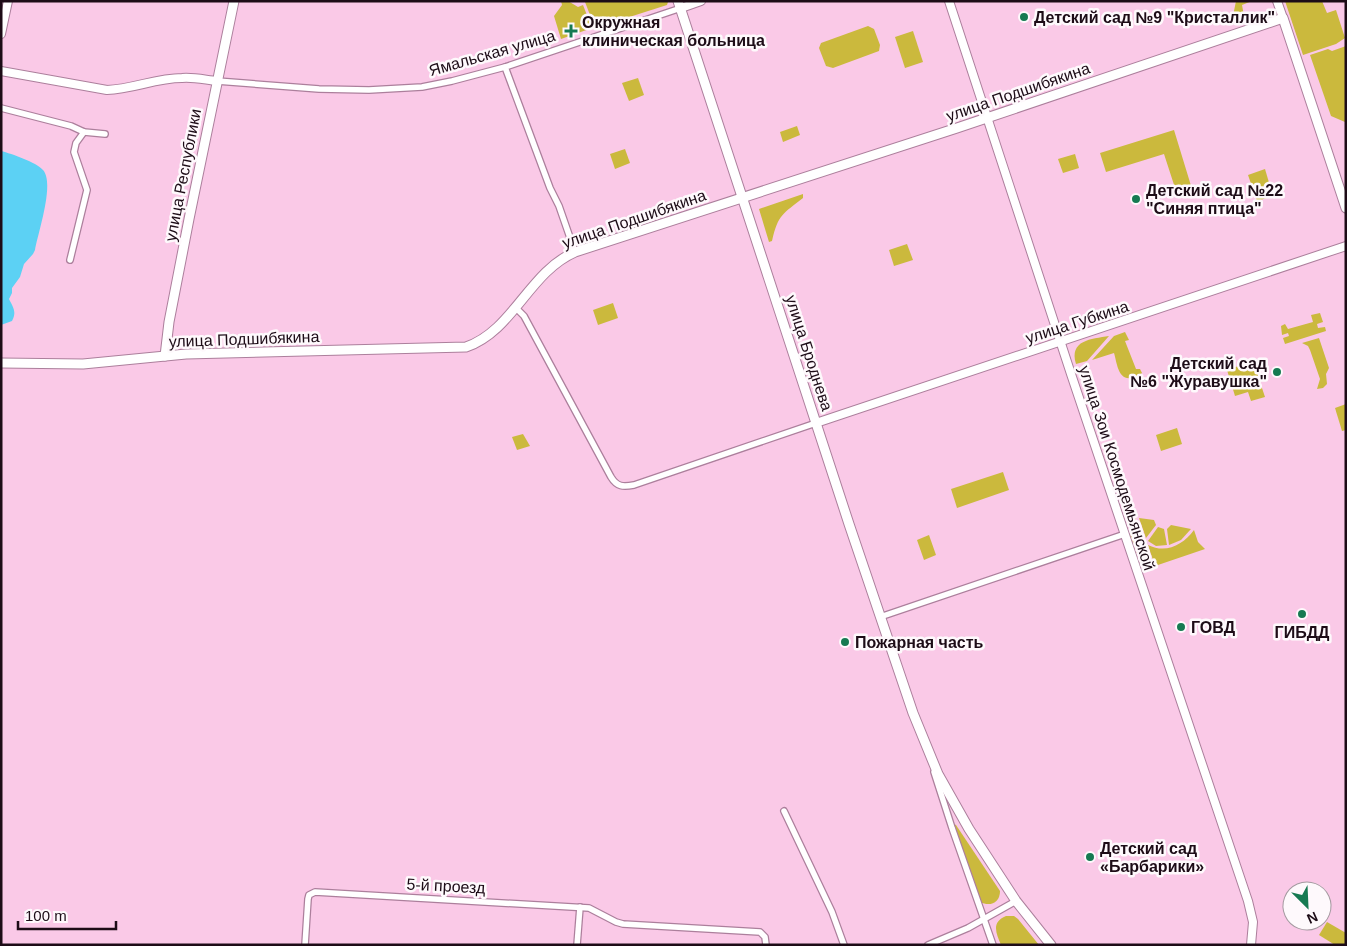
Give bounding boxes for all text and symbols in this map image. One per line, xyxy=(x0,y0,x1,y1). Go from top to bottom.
place label: Детский сад №9 "Кристаллик" xyxy=(1034,9,1275,26)
marker: Детский сад №9 "Кристаллик" xyxy=(1018,11,1030,23)
place label: Окружная клиническая больница xyxy=(582,14,765,49)
marker: Окружная клиническая больница xyxy=(564,24,578,38)
street label: Ямальская улица xyxy=(427,27,557,79)
street label: улица Подшибякина xyxy=(944,59,1092,125)
street label: улица Республики xyxy=(162,107,204,243)
place label: Детский сад №22 "Синяя птица" xyxy=(1146,182,1283,217)
street label: улица Подшибякина xyxy=(560,186,708,252)
marker: Детский сад №22 "Синяя птица" xyxy=(1130,193,1142,205)
street label: улица Броднева xyxy=(782,293,836,413)
street label: улица Губкина xyxy=(1023,297,1131,347)
street label: улица Подшибякина xyxy=(168,328,320,350)
place label: Детский сад №6 "Журавушка" xyxy=(1130,355,1267,390)
street label: улица Зои Космодемьянской xyxy=(1076,363,1158,573)
marker: Детский сад №6 "Журавушка" xyxy=(1271,366,1283,378)
marker: ГИБДД xyxy=(1296,608,1308,620)
place label: ГОВД xyxy=(1191,619,1236,636)
marker: ГОВД xyxy=(1175,621,1187,633)
place label: ГИБДД xyxy=(1275,624,1330,641)
place label: Пожарная часть xyxy=(855,634,984,651)
marker: Пожарная часть xyxy=(839,636,851,648)
place label: Детский сад «Барбарики» xyxy=(1100,840,1204,875)
marker: Детский сад «Барбарики» xyxy=(1084,851,1096,863)
street label: 5-й проезд xyxy=(406,875,487,897)
north arrow xyxy=(1282,881,1332,931)
scale bar xyxy=(18,898,115,930)
text: 100 m xyxy=(25,907,67,924)
text: N xyxy=(1304,909,1320,927)

